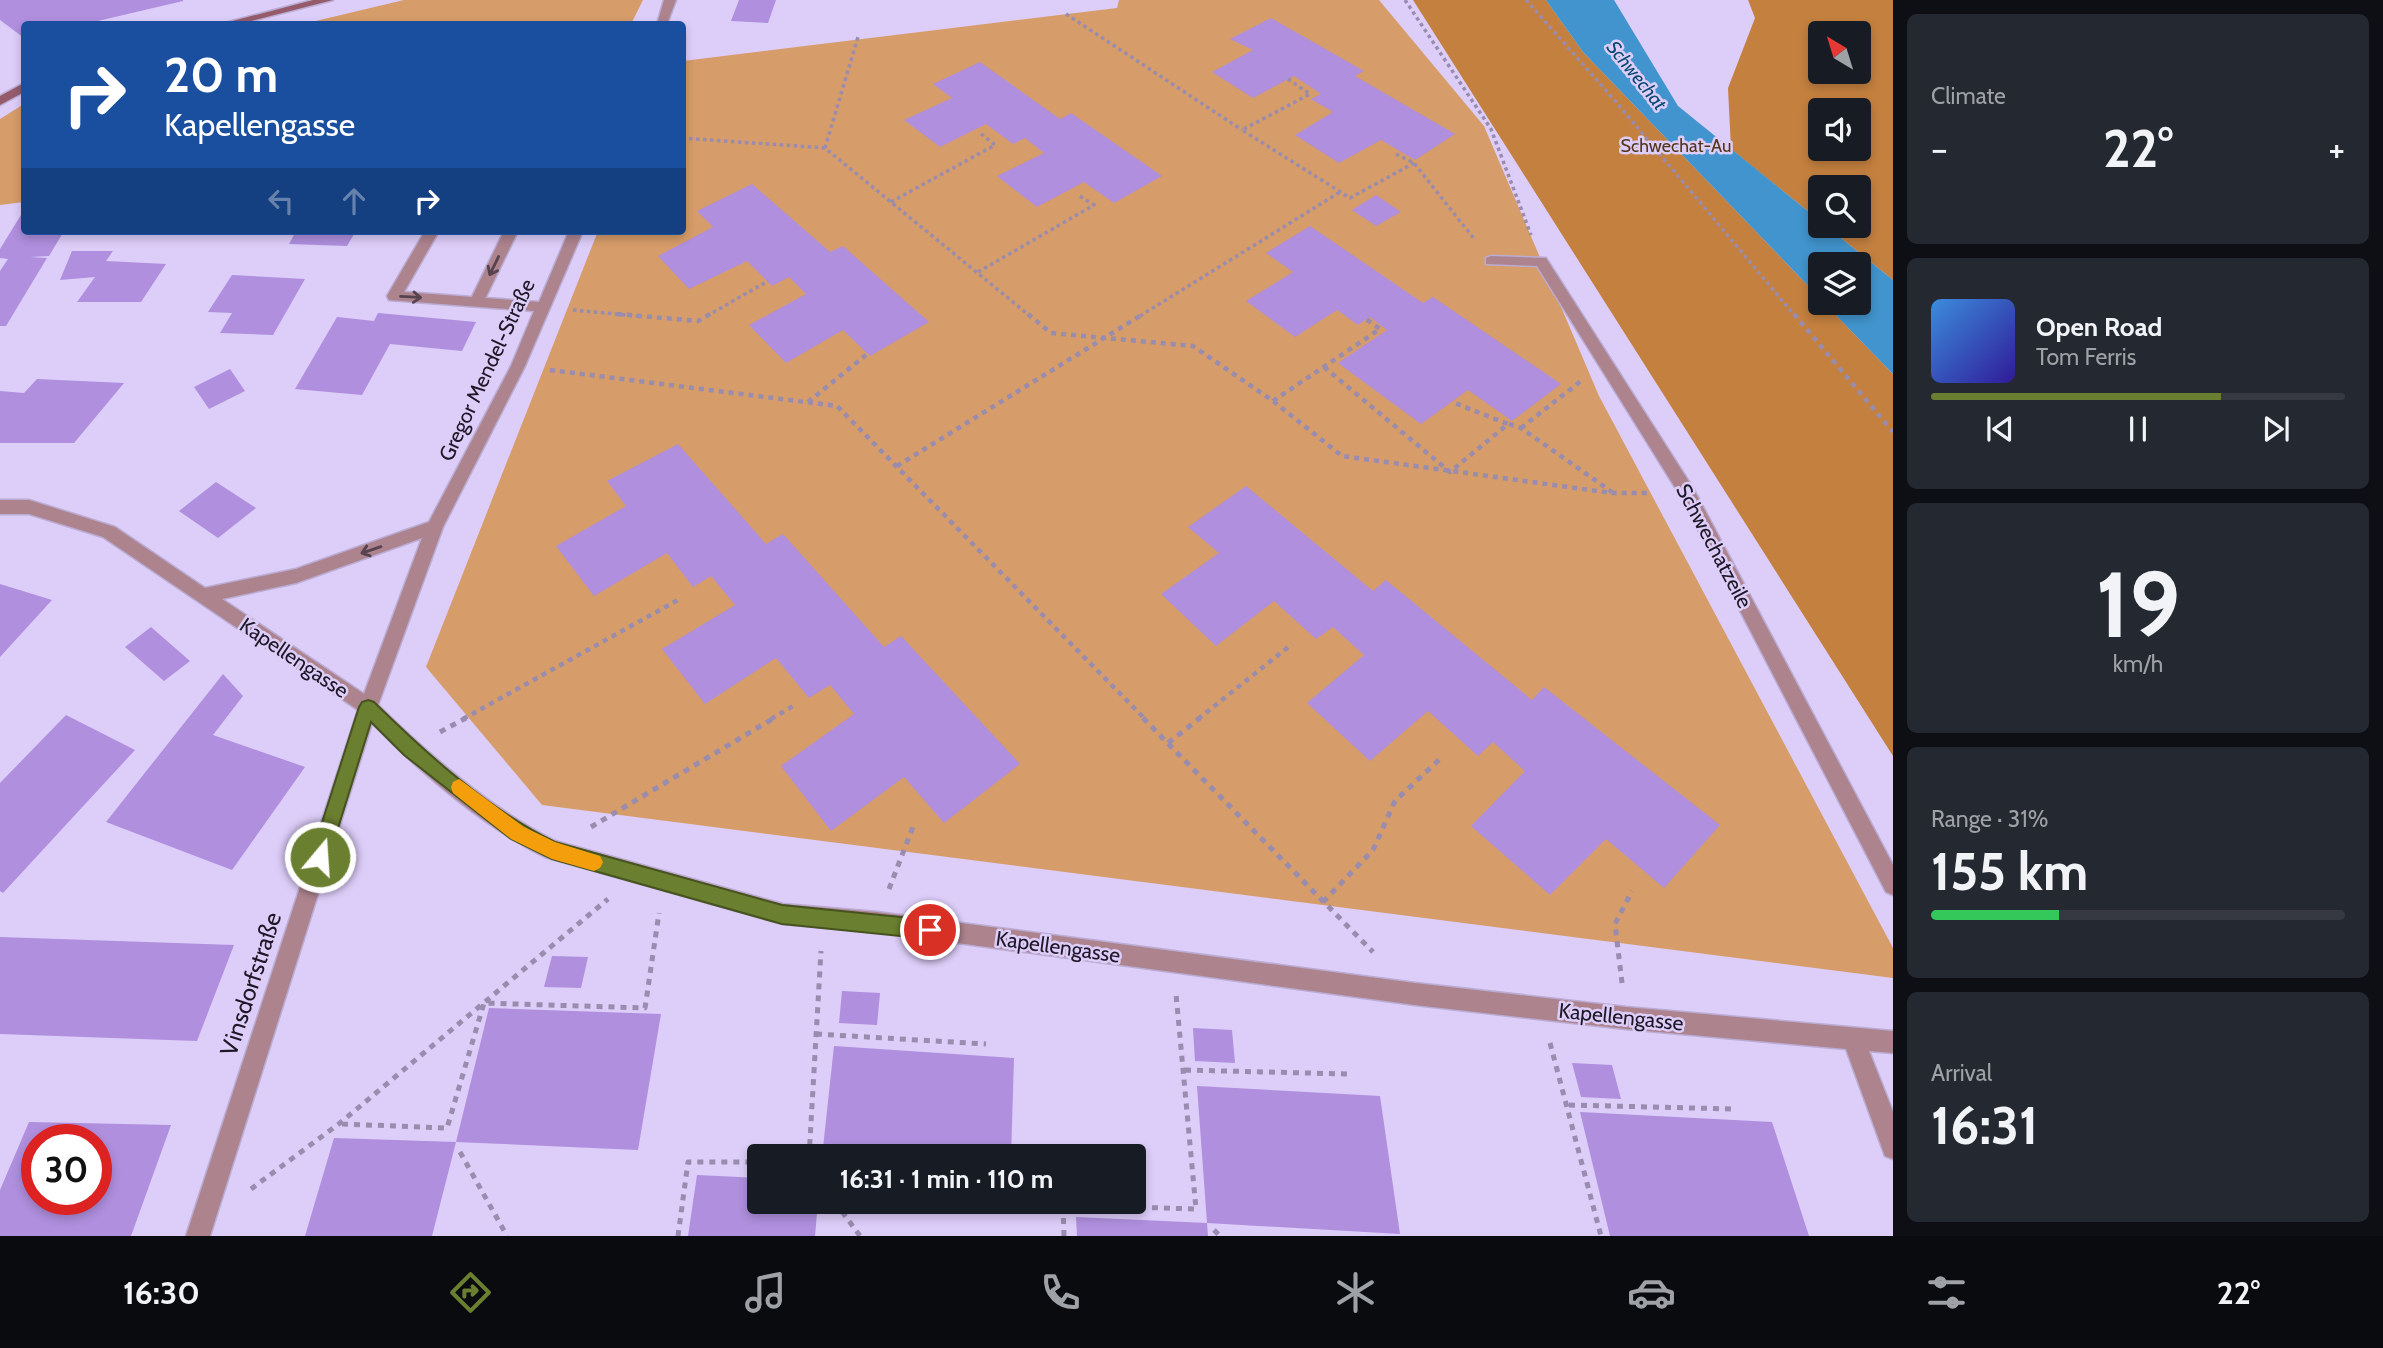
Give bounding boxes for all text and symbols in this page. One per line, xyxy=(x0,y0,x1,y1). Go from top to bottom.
north arrow xyxy=(1808,21,1871,84)
map controls xyxy=(1808,21,1871,315)
water label: Schwechat xyxy=(1602,36,1672,116)
text: 20 m xyxy=(164,45,278,104)
icon: right xyxy=(49,49,140,140)
text: Climate xyxy=(1931,82,2006,110)
button: sound xyxy=(1808,98,1871,161)
text: Kapellengasse xyxy=(164,105,355,144)
text: 22° xyxy=(2103,117,2173,180)
text: − xyxy=(1931,125,1948,172)
text: + xyxy=(2328,125,2345,172)
park label: Schwechat-Au xyxy=(1621,135,1731,157)
button: search xyxy=(1808,175,1871,238)
icon: left xyxy=(262,182,300,220)
icon: ahead xyxy=(335,182,373,220)
icon: right xyxy=(408,182,446,220)
button: layers xyxy=(1808,252,1871,315)
one-way arrow xyxy=(486,255,500,276)
street label: Gregor Mendel-Straße xyxy=(433,275,540,465)
one-way arrow xyxy=(400,291,422,304)
text: Open Road xyxy=(2036,311,2162,343)
text: Tom Ferris xyxy=(2036,343,2136,371)
icon: previous xyxy=(1981,410,2019,448)
icon: pause xyxy=(2119,410,2157,448)
icon: next xyxy=(2257,410,2295,448)
street label: Schwechatzeile xyxy=(1671,479,1758,612)
one-way arrow xyxy=(360,545,382,557)
text: 19 xyxy=(2096,549,2180,660)
street label: Kapellengasse xyxy=(235,612,353,703)
text: km/h xyxy=(2113,650,2163,678)
text: Range · 31% xyxy=(1931,805,2048,833)
position arrow xyxy=(283,820,357,894)
text: 155 km xyxy=(1931,840,2088,903)
pin xyxy=(900,900,960,960)
street label: Vinsdorfstraße xyxy=(214,908,287,1059)
icon: arrive xyxy=(911,911,949,949)
street label: Kapellengasse xyxy=(994,925,1122,968)
street label: Kapellengasse xyxy=(1557,998,1685,1036)
text: Arrival xyxy=(1931,1059,1992,1087)
text: 16:31 xyxy=(1931,1094,2038,1157)
speed limit sign: 30 xyxy=(21,1124,112,1215)
text: 16:31 · 1 min · 110 m xyxy=(840,1163,1053,1195)
icon: directions xyxy=(446,1268,495,1317)
icon: music xyxy=(741,1268,790,1317)
icon: phone xyxy=(1036,1268,1085,1317)
icon: climate xyxy=(1331,1268,1380,1317)
icon: car xyxy=(1627,1268,1676,1317)
icon: filters xyxy=(1922,1268,1971,1317)
text: 16:30 xyxy=(123,1273,200,1312)
text: 22° xyxy=(2217,1273,2260,1312)

